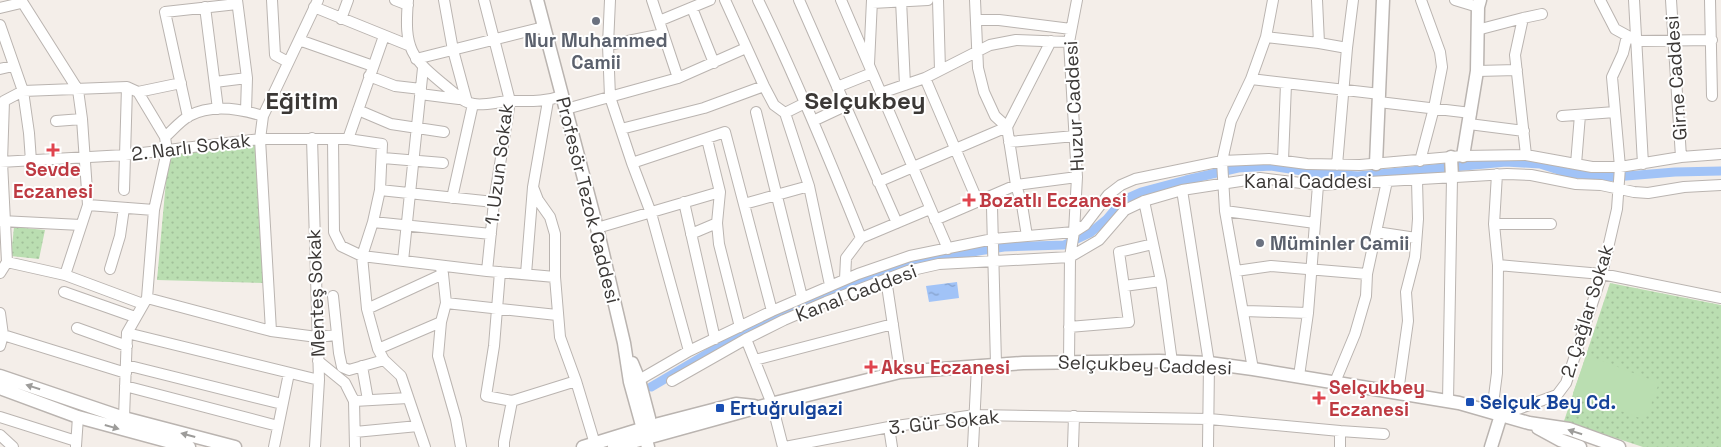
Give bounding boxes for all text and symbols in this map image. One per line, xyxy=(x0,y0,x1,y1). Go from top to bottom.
marker: Nur Muhammed Camii xyxy=(590,15,602,27)
street label: Girne Caddesi xyxy=(1659,15,1693,141)
place label: Nur Muhammed Camii xyxy=(524,28,668,75)
street label: Huzur Caddesi xyxy=(1058,40,1090,172)
district label: Eğitim xyxy=(266,85,338,116)
district label: Selçukbey xyxy=(804,85,926,116)
street label: Profesör Tezok Caddesi xyxy=(550,94,626,306)
street label: 1. Uzun Sokak xyxy=(479,102,519,226)
street label: 2. Narlı Sokak xyxy=(130,127,252,167)
marker: Sevde Eczanesi xyxy=(47,144,59,156)
place label: Sevde Eczanesi xyxy=(13,157,93,204)
street label: Kanal Caddesi xyxy=(1244,169,1372,194)
place label: Bozatlı Eczanesi xyxy=(979,188,1127,213)
marker: Bozatlı Eczanesi xyxy=(963,194,975,206)
street label: Menteş Sokak xyxy=(301,229,331,357)
place label: Müminler Camii xyxy=(1270,231,1409,256)
marker: Müminler Camii xyxy=(1254,237,1266,249)
street label: 2. Çağlar Sokak xyxy=(1555,241,1619,381)
street label: Kanal Caddesi xyxy=(792,258,920,328)
street label: Selçukbey Caddesi xyxy=(1058,349,1232,381)
place label: Aksu Eczanesi xyxy=(881,355,1010,380)
marker: Aksu Eczanesi xyxy=(865,361,877,373)
place label: Selçukbey Eczanesi xyxy=(1329,375,1425,422)
one-way arrow xyxy=(25,383,40,391)
place label: Selçuk Bey Cd. xyxy=(1480,390,1616,415)
marker: Selçukbey Eczanesi xyxy=(1313,392,1325,404)
place label: Ertuğrulgazi xyxy=(730,396,843,421)
marker: Selçuk Bey Cd. xyxy=(1464,396,1476,408)
marker: Ertuğrulgazi xyxy=(714,402,726,414)
street label: 3. Gür Sokak xyxy=(887,404,1001,440)
one-way arrow xyxy=(105,423,120,431)
one-way arrow xyxy=(1567,427,1582,435)
one-way arrow xyxy=(180,430,195,438)

